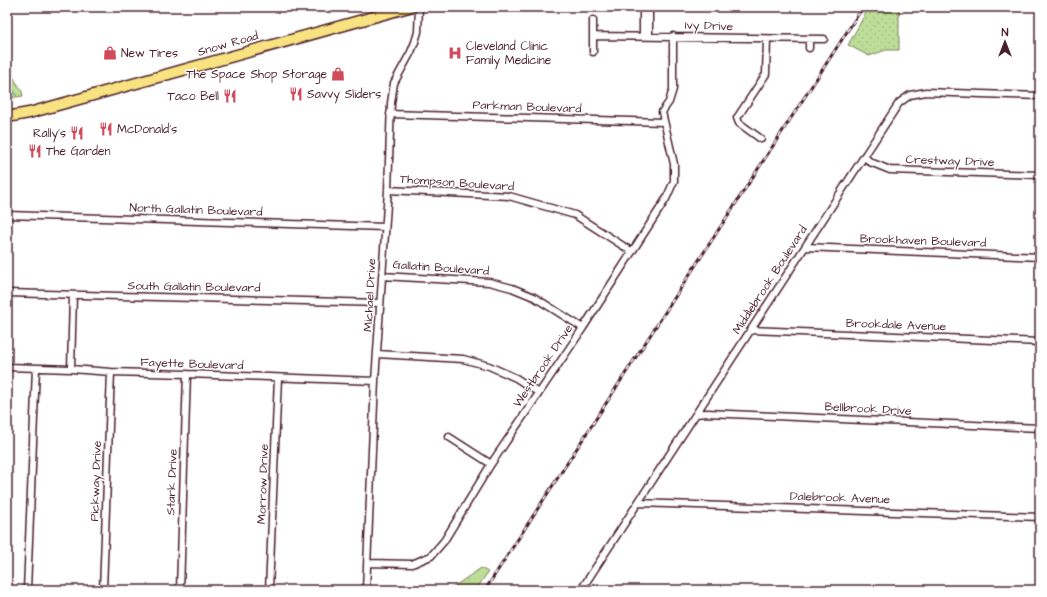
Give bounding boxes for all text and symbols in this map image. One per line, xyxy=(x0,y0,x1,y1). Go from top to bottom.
street label: Ivy Drive xyxy=(684,17,734,36)
north arrow xyxy=(985,22,1025,62)
text: N xyxy=(1002,25,1009,40)
street label: Snow Road xyxy=(196,27,260,61)
place label: Cleveland Clinic Family Medicine xyxy=(466,38,552,70)
shop icon: New Tires xyxy=(102,45,118,61)
place label: New Tires xyxy=(121,45,178,62)
hospital icon: Cleveland Clinic Family Medicine xyxy=(447,45,463,61)
place label: The Space Shop Storage xyxy=(186,66,327,84)
shop icon: The Space Shop Storage xyxy=(330,66,346,82)
restaurant icon: Savvy Sliders xyxy=(288,86,304,102)
place label: Savvy Sliders xyxy=(307,86,381,104)
place label: Taco Bell xyxy=(167,88,219,105)
restaurant icon: Taco Bell xyxy=(222,88,238,104)
street label: Parkman Boulevard xyxy=(472,97,582,117)
restaurant icon: McDonald's xyxy=(98,121,114,137)
place label: McDonald's xyxy=(117,121,177,138)
place label: Rally's xyxy=(33,125,66,143)
restaurant icon: Rally's xyxy=(69,125,85,141)
restaurant icon: The Garden xyxy=(27,143,43,159)
place label: The Garden xyxy=(46,143,110,160)
street label: Crestway Drive xyxy=(905,151,995,172)
street label: Thompson Boulevard xyxy=(399,171,515,195)
street label: North Gallatin Boulevard xyxy=(129,199,263,221)
street label: Middlebrook Boulevard xyxy=(728,222,812,338)
street label: Brookhaven Boulevard xyxy=(860,230,986,252)
street label: Gallatin Boulevard xyxy=(392,256,490,280)
street label: Michael Drive xyxy=(360,257,380,332)
street label: South Gallatin Boulevard xyxy=(127,277,261,297)
street label: Brookdale Avenue xyxy=(846,315,947,335)
street label: Westbrook Drive xyxy=(509,321,577,411)
street label: Fayette Boulevard xyxy=(140,354,244,375)
street label: Bellbrook Drive xyxy=(824,398,912,420)
street label: Pickway Drive xyxy=(86,440,107,522)
street label: Morrow Drive xyxy=(253,443,273,524)
street label: Stark Drive xyxy=(162,448,182,515)
street label: Dalebrook Avenue xyxy=(790,488,891,508)

